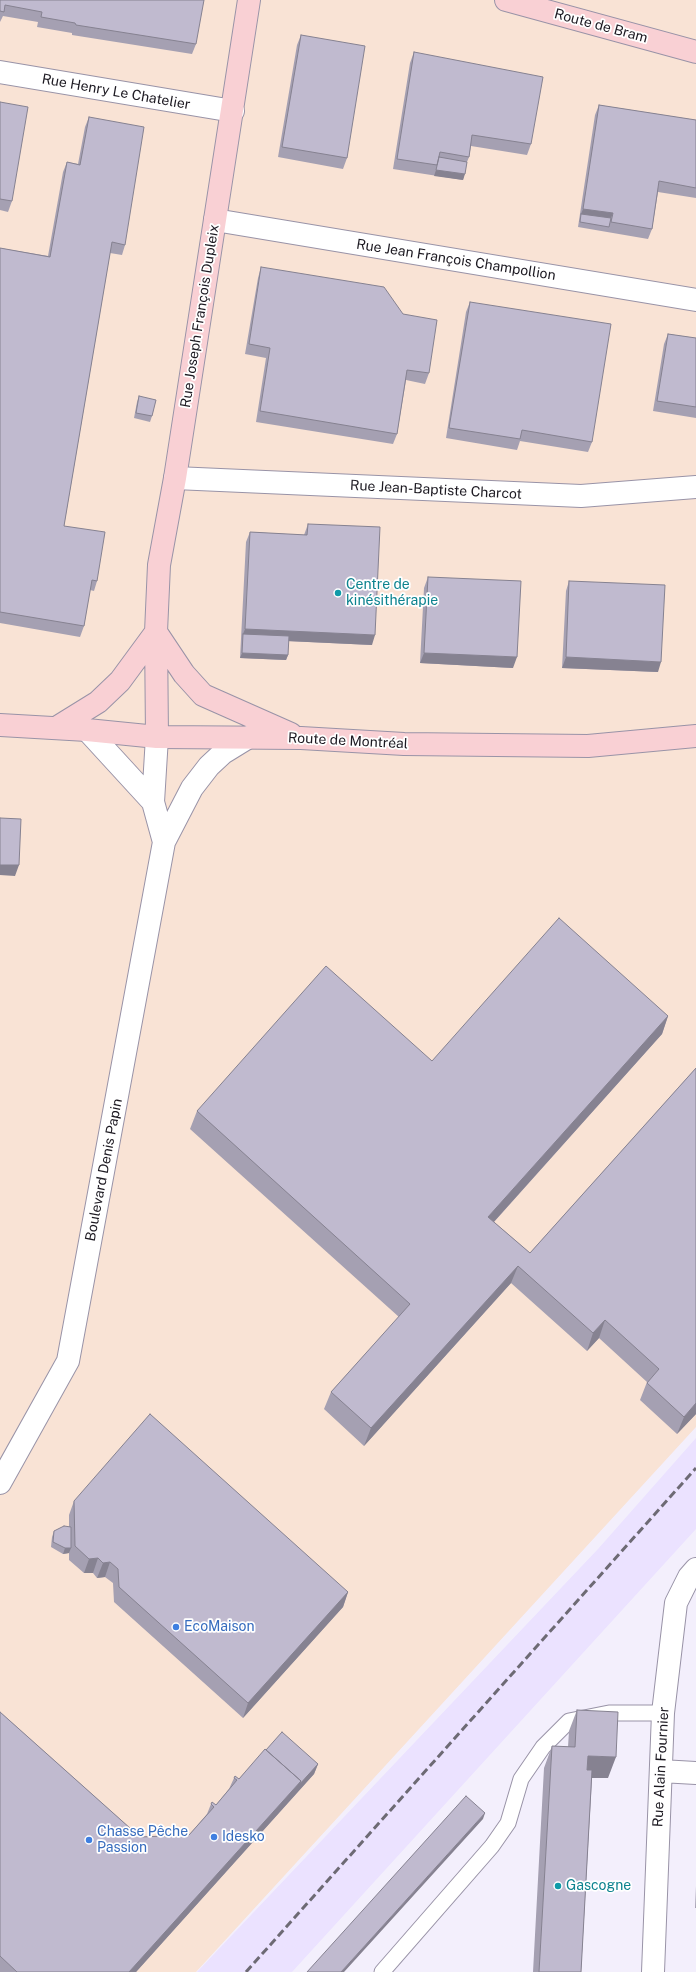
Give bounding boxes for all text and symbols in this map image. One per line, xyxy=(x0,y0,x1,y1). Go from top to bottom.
street label: Route de Bram xyxy=(552,5,650,47)
street label: Rue Henry Le Chatelier xyxy=(40,71,192,113)
street label: Rue Joseph François Dupleix xyxy=(177,223,223,409)
street label: Rue Jean François Champollion xyxy=(355,236,557,284)
street label: Rue Jean-Baptiste Charcot xyxy=(350,477,522,503)
place label: Centre de kinésithérapie xyxy=(346,577,438,610)
marker: Centre de kinésithérapie xyxy=(333,588,343,598)
street label: Route de Montréal xyxy=(288,729,408,753)
street label: Boulevard Denis Papin xyxy=(82,1097,126,1243)
place label: EcoMaison xyxy=(184,1619,255,1635)
marker: EcoMaison xyxy=(171,1622,181,1632)
street label: Rue Alain Fournier xyxy=(649,1706,673,1828)
place label: Chasse Pêche Passion xyxy=(97,1824,188,1856)
place label: Idesko xyxy=(222,1829,265,1845)
marker: Idesko xyxy=(209,1832,219,1842)
marker: Chasse Pêche Passion xyxy=(84,1835,94,1845)
place label: Gascogne xyxy=(566,1878,631,1894)
marker: Gascogne xyxy=(553,1881,563,1891)

